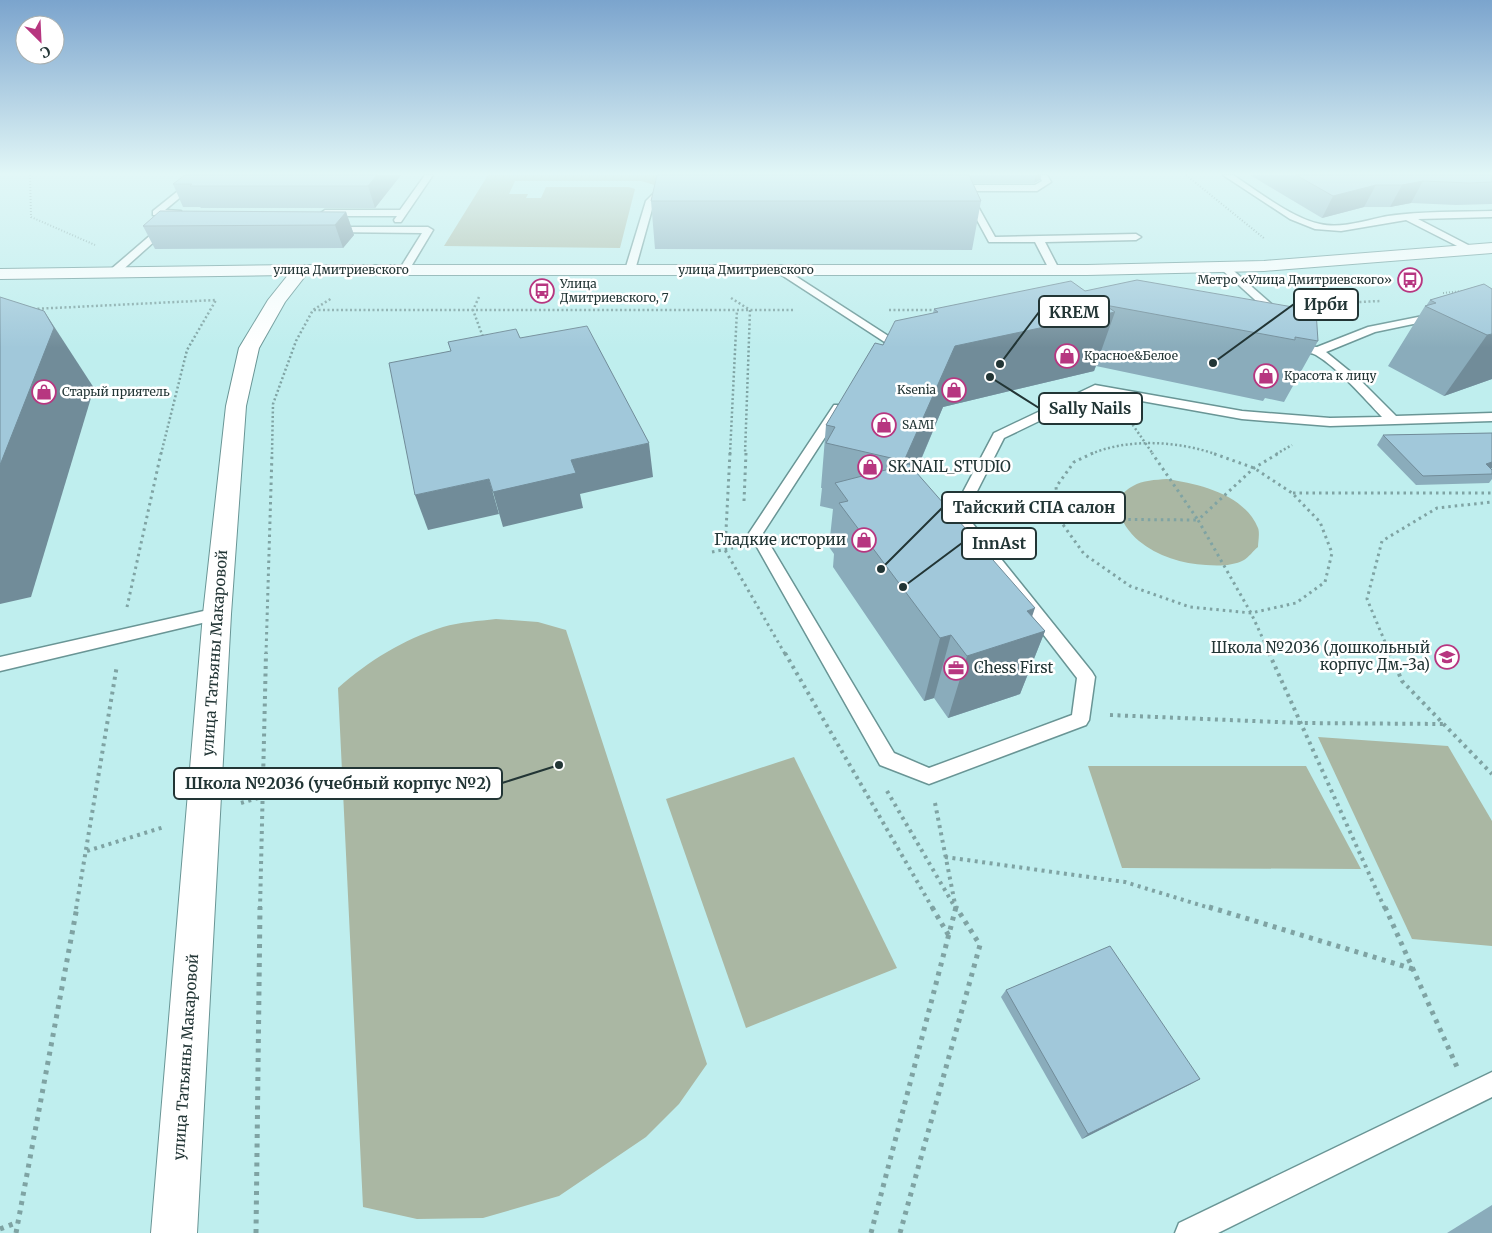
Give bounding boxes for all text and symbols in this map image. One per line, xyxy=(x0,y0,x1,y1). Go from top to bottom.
north arrow xyxy=(15,15,65,65)
text: С xyxy=(37,42,53,62)
street label: улица Дмитриевского xyxy=(273,262,409,277)
street label: улица Дмитриевского xyxy=(678,262,814,277)
bus stop icon: Метро «Улица Дмитриевского» xyxy=(1397,267,1423,293)
place label: Метро «Улица Дмитриевского» xyxy=(1197,272,1392,287)
place label: Улица Дмитриевского, 7 xyxy=(559,276,669,305)
bus stop icon: Улица Дмитриевского, 7 xyxy=(529,278,555,304)
callout: Ирби xyxy=(1294,289,1358,320)
text: Ирби xyxy=(1304,294,1348,314)
callout: KREM xyxy=(1039,296,1109,327)
text: KREM xyxy=(1049,302,1100,322)
shop icon: Красное&Белое xyxy=(1054,343,1080,369)
place label: Красное&Белое xyxy=(1084,348,1178,363)
shop icon: Красота к лицу xyxy=(1253,363,1279,389)
place label: Красота к лицу xyxy=(1284,368,1377,383)
shop icon: Ksenia xyxy=(941,377,967,403)
shop icon: Старый приятель xyxy=(31,379,57,405)
place label: Ksenia xyxy=(897,382,937,397)
place label: Старый приятель xyxy=(62,384,170,399)
callout: Sally Nails xyxy=(1039,393,1142,424)
text: Sally Nails xyxy=(1049,398,1131,418)
shop icon: SAMI xyxy=(871,412,897,438)
place label: SAMI xyxy=(902,417,934,432)
shop icon: SK.NAIL_STUDIO xyxy=(857,454,883,480)
place label: SK.NAIL_STUDIO xyxy=(888,457,1011,476)
callout: Тайский СПА салон xyxy=(942,492,1125,523)
text: Тайский СПА салон xyxy=(953,497,1115,517)
shop icon: Гладкие истории xyxy=(851,527,877,553)
callout: InnAst xyxy=(962,528,1036,559)
place label: Гладкие истории xyxy=(714,530,846,549)
text: InnAst xyxy=(972,533,1027,553)
street label: улица Татьяны Макаровой xyxy=(198,549,231,757)
place label: Школа №2036 (дошкольный корпус Дм.-3а) xyxy=(1211,638,1430,674)
school or university icon: Школа №2036 (дошкольный корпус Дм.-3а) xyxy=(1434,644,1460,670)
office icon: Chess First xyxy=(943,655,969,681)
place label: Chess First xyxy=(974,658,1054,677)
callout: Школа №2036 (учебный корпус №2) xyxy=(174,768,502,799)
text: Школа №2036 (учебный корпус №2) xyxy=(185,773,491,793)
street label: улица Татьяны Макаровой xyxy=(169,953,202,1161)

